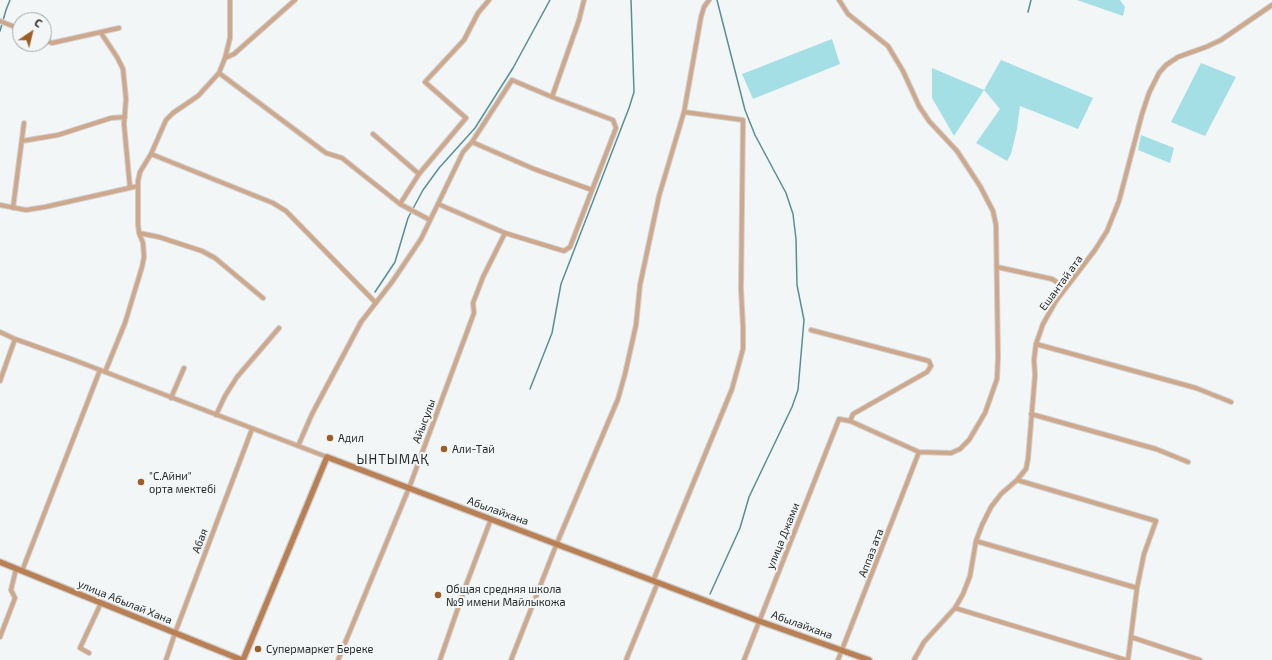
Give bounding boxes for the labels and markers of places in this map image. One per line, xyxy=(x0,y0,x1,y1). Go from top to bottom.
place label: Адил xyxy=(338,431,364,445)
marker: Адил xyxy=(325,433,335,443)
place label: Али-Тай xyxy=(452,442,495,456)
marker: Али-Тай xyxy=(439,444,449,454)
place label: "С.Айни" орта мектебі xyxy=(149,469,216,495)
marker: "С.Айни" орта мектебі xyxy=(136,477,146,487)
place label: Общая средняя школа №9 имени Майлыкожа xyxy=(446,582,566,608)
marker: Общая средняя школа №9 имени Майлыкожа xyxy=(433,590,443,600)
place label: Супермаркет Береке xyxy=(266,642,374,656)
marker: Супермаркет Береке xyxy=(253,644,263,654)

